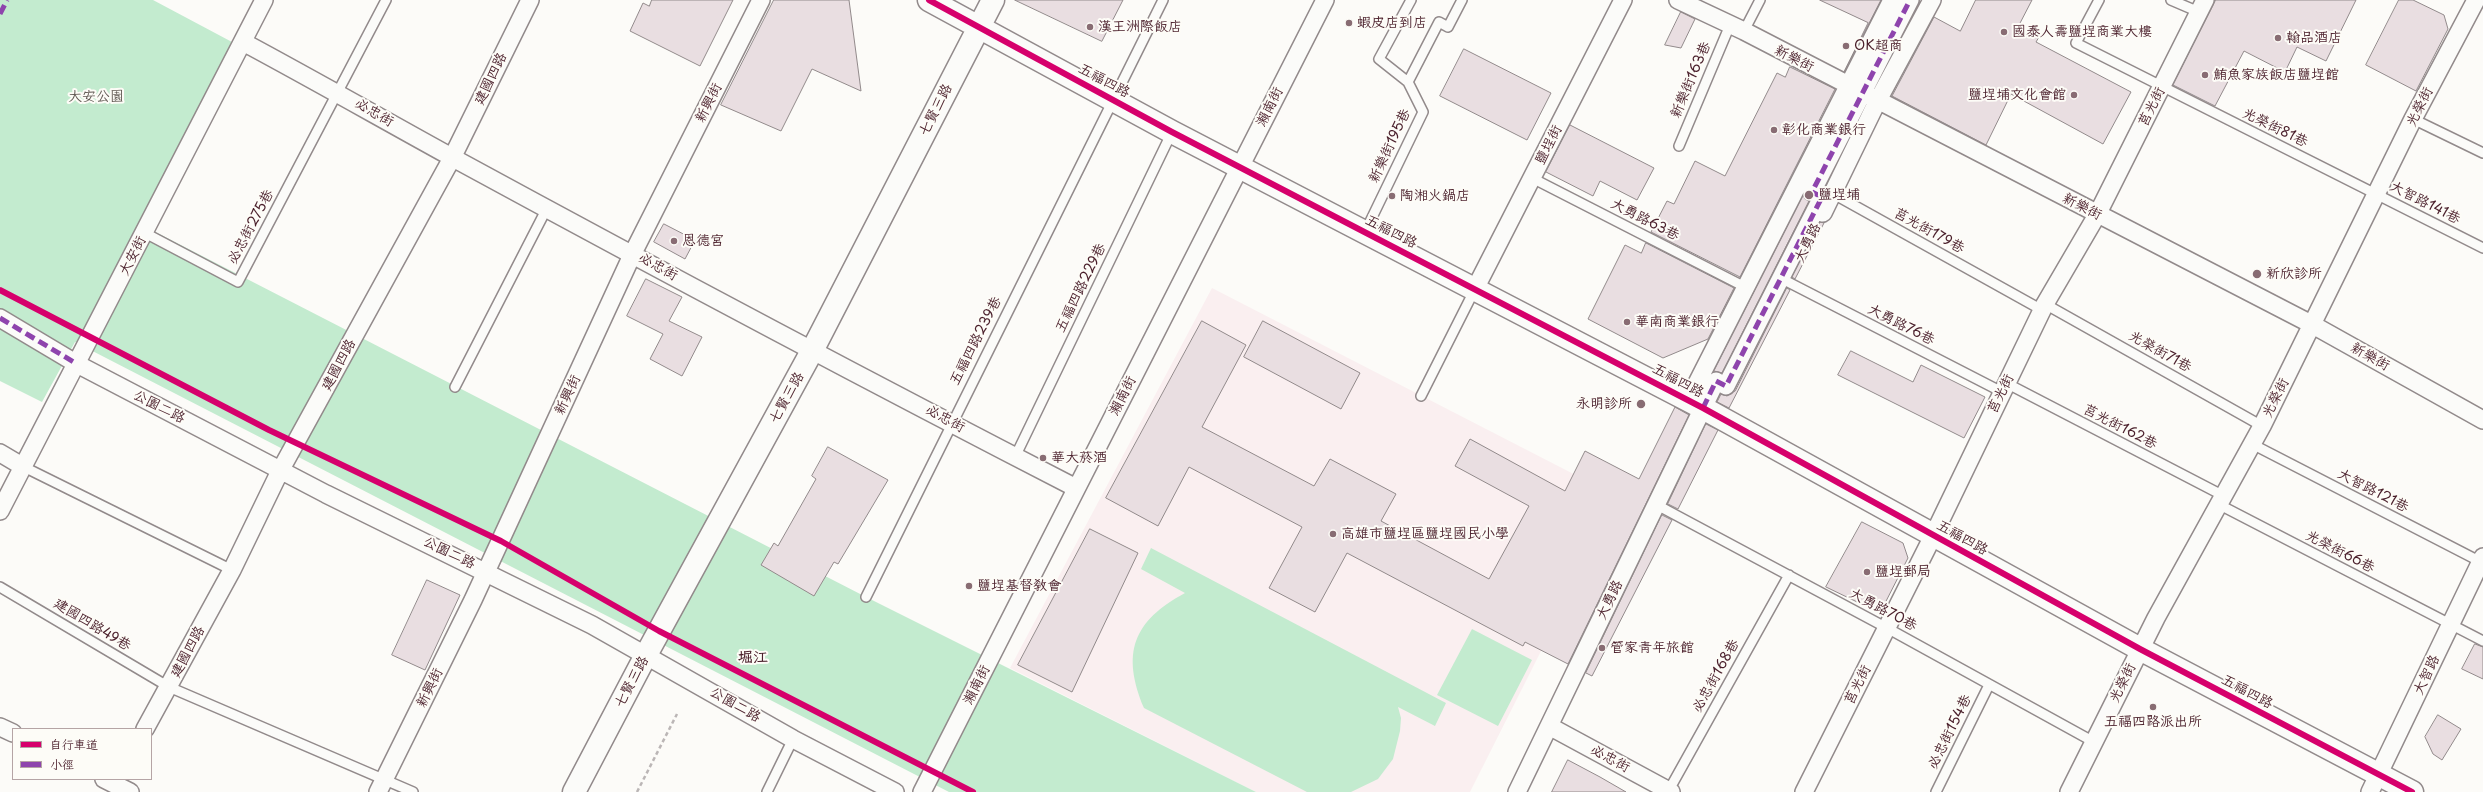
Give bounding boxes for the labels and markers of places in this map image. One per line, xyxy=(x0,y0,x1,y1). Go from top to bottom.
place label: 蝦皮店到店 xyxy=(1357,15,1427,31)
marker: 蝦皮店到店 xyxy=(1344,18,1354,28)
place label: 漢王洲際飯店 xyxy=(1098,19,1182,35)
marker: 漢王洲際飯店 xyxy=(1085,22,1095,32)
place label: 國泰人壽鹽埕商業大樓 xyxy=(2012,24,2152,40)
marker: 國泰人壽鹽埕商業大樓 xyxy=(1999,27,2009,37)
place label: 翰品酒店 xyxy=(2286,30,2342,46)
marker: 翰品酒店 xyxy=(2273,33,2283,43)
place label: OK超商 xyxy=(1854,38,1903,54)
marker: OK超商 xyxy=(1841,41,1851,51)
place label: 鮪魚家族飯店鹽埕館 xyxy=(2213,67,2339,83)
marker: 鮪魚家族飯店鹽埕館 xyxy=(2200,70,2210,80)
place label: 鹽埕埔文化會館 xyxy=(1968,87,2066,103)
marker: 鹽埕埔文化會館 xyxy=(2069,90,2079,100)
place label: 彰化商業銀行 xyxy=(1782,122,1866,138)
marker: 彰化商業銀行 xyxy=(1769,125,1779,135)
place label: 鹽埕埔 xyxy=(1818,187,1860,203)
place label: 陶湘火鍋店 xyxy=(1400,188,1470,204)
marker: 鹽埕埔 xyxy=(1803,189,1815,201)
marker: 陶湘火鍋店 xyxy=(1387,191,1397,201)
place label: 恩德宮 xyxy=(682,233,724,249)
marker: 恩德宮 xyxy=(669,236,679,246)
place label: 新欣診所 xyxy=(2266,266,2322,282)
marker: 新欣診所 xyxy=(2251,268,2263,280)
place label: 華南商業銀行 xyxy=(1635,314,1719,330)
marker: 華南商業銀行 xyxy=(1622,317,1632,327)
place label: 永明診所 xyxy=(1576,396,1632,412)
marker: 永明診所 xyxy=(1635,398,1647,410)
place label: 華大菸酒 xyxy=(1051,450,1107,466)
marker: 華大菸酒 xyxy=(1038,453,1048,463)
place label: 高雄市鹽埕區鹽埕國民小學 xyxy=(1341,526,1509,542)
marker: 高雄市鹽埕區鹽埕國民小學 xyxy=(1328,529,1338,539)
place label: 鹽埕郵局 xyxy=(1875,564,1931,580)
marker: 鹽埕郵局 xyxy=(1862,567,1872,577)
place label: 鹽埕基督教會 xyxy=(977,578,1061,594)
marker: 鹽埕基督教會 xyxy=(964,581,974,591)
place label: 管家青年旅館 xyxy=(1610,640,1694,656)
marker: 管家青年旅館 xyxy=(1597,643,1607,653)
marker: 五福四路派出所 xyxy=(2148,702,2158,712)
place label: 五福四路派出所 xyxy=(2104,714,2202,730)

